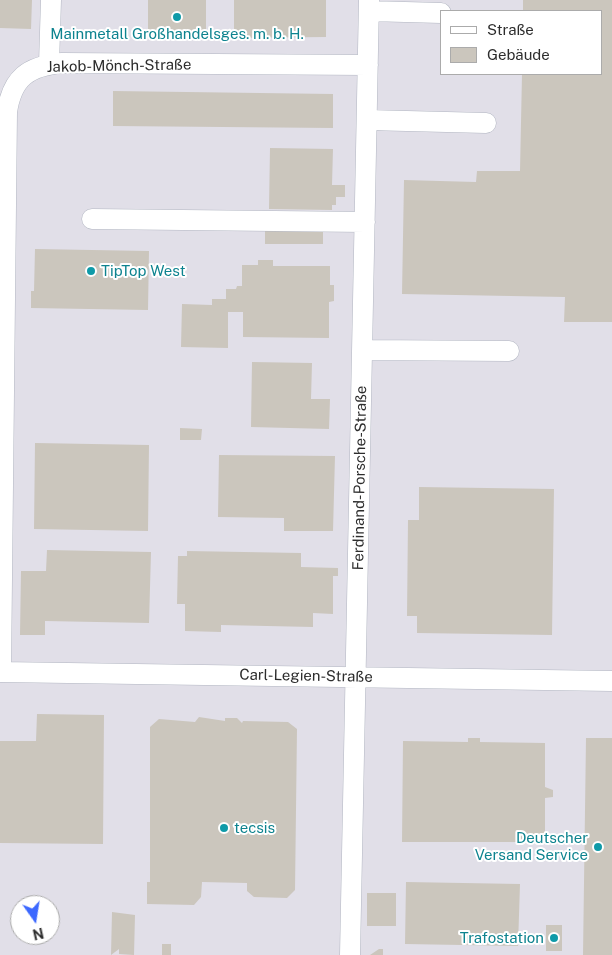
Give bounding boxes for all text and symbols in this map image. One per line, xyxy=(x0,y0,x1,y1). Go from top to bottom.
legend xyxy=(440,10,602,75)
marker: Mainmetall Großhandelsges. m. b. H. xyxy=(171,11,183,23)
text: Straße xyxy=(487,21,534,38)
place label: Mainmetall Großhandelsges. m. b. H. xyxy=(50,25,304,43)
text: Gebäude xyxy=(487,46,550,63)
street label: Jakob-Mönch-Straße xyxy=(47,56,191,76)
place label: TipTop West xyxy=(101,262,186,280)
marker: TipTop West xyxy=(85,265,97,277)
street label: Ferdinand-Porsche-Straße xyxy=(349,385,371,571)
street label: Carl-Legien-Straße xyxy=(239,666,373,686)
place label: tecsis xyxy=(234,819,275,837)
marker: tecsis xyxy=(218,822,230,834)
place label: Deutscher Versand Service xyxy=(475,829,588,864)
marker: Deutscher Versand Service xyxy=(592,841,604,853)
north arrow xyxy=(10,895,60,945)
text: N xyxy=(31,925,45,943)
place label: Trafostation xyxy=(460,929,544,947)
marker: Trafostation xyxy=(548,932,560,944)

